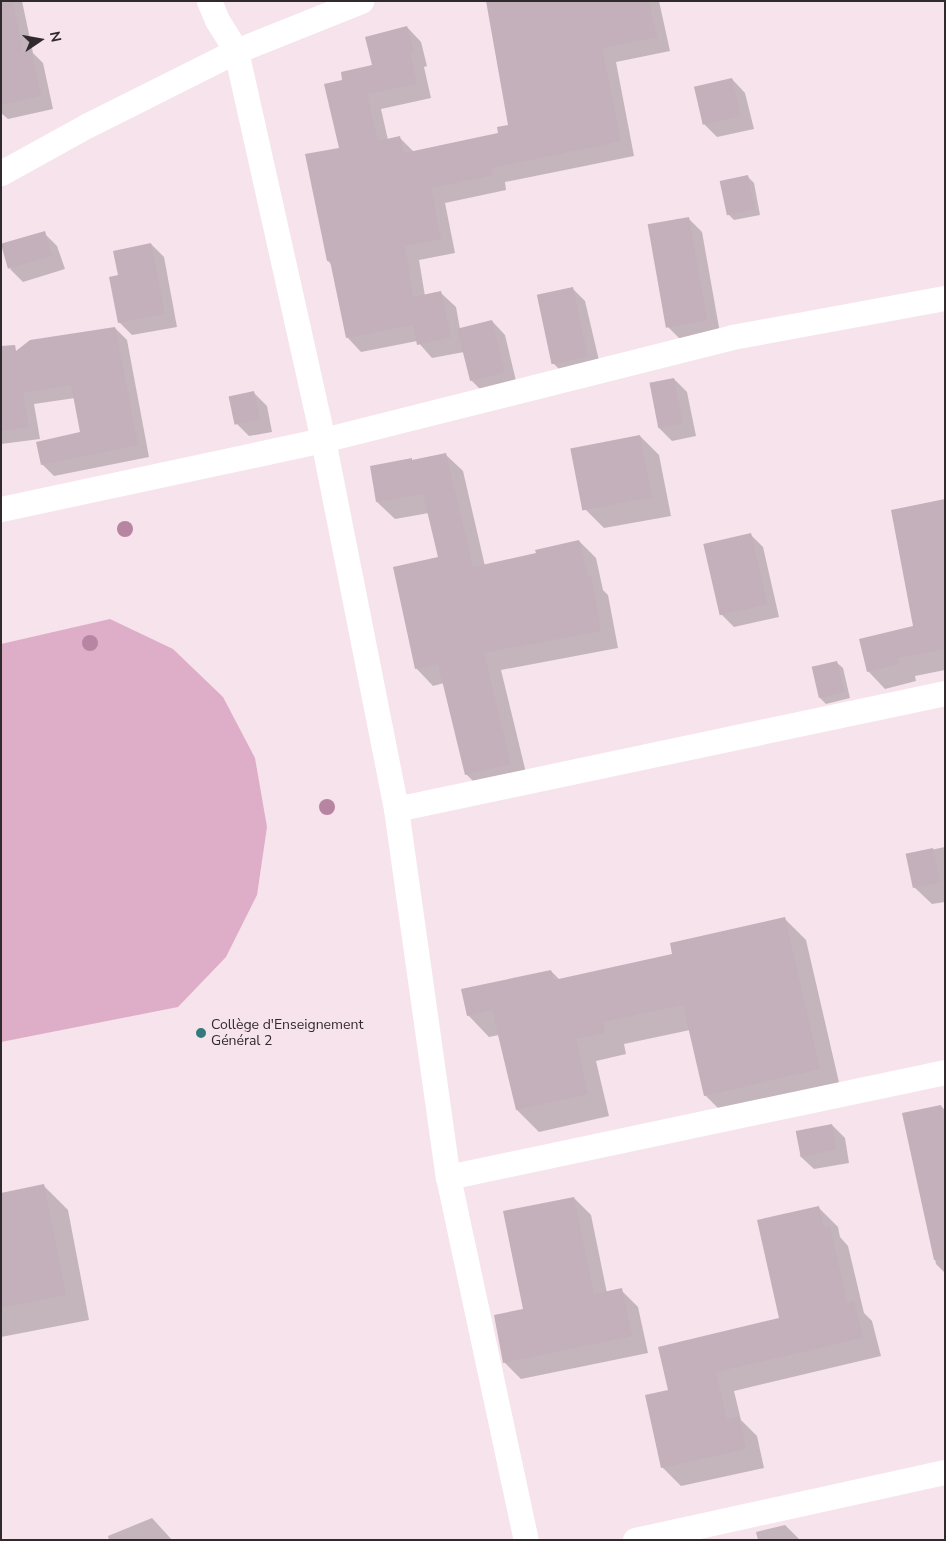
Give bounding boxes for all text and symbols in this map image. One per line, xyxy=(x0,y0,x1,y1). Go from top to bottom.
north arrow xyxy=(15,15,65,65)
text: N xyxy=(45,30,66,44)
place label: Collège d'Enseignement Général 2 xyxy=(211,1017,363,1050)
marker: Collège d'Enseignement Général 2 xyxy=(195,1027,207,1039)

